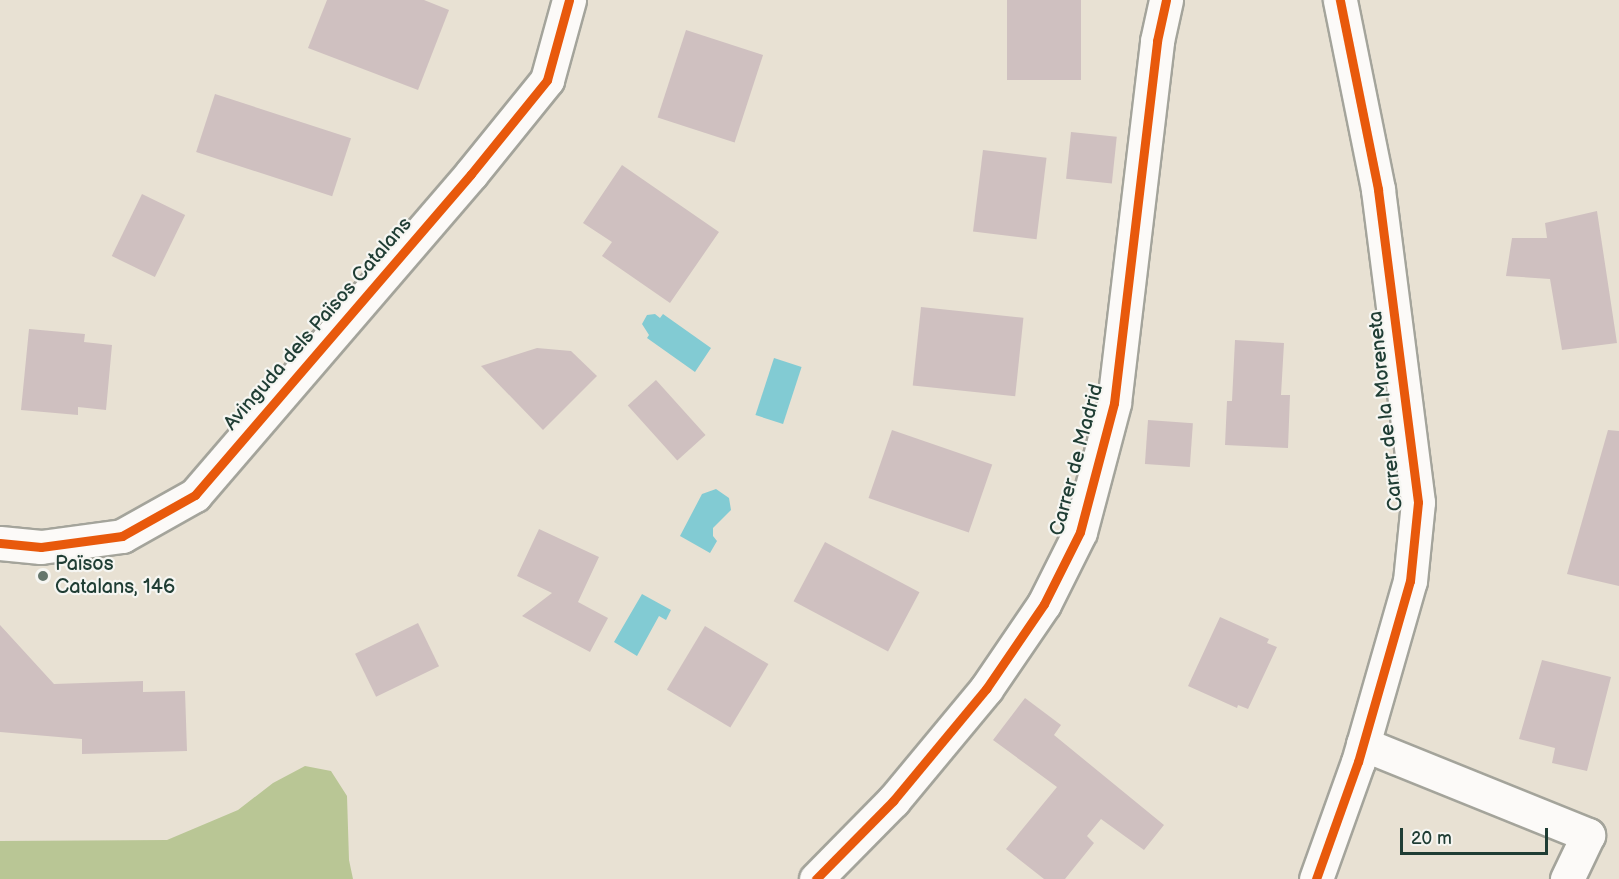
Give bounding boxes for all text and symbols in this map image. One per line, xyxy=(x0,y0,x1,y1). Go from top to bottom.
street label: Avinguda dels Països Catalans xyxy=(219,213,417,435)
street label: Carrer de la Moreneta xyxy=(1364,310,1408,512)
street label: Carrer de Madrid xyxy=(1045,381,1109,539)
place label: Països Catalans, 146 xyxy=(55,552,175,599)
marker: Països Catalans, 146 xyxy=(36,569,50,583)
scale bar xyxy=(1403,816,1552,854)
text: 20 m xyxy=(1411,828,1452,849)

